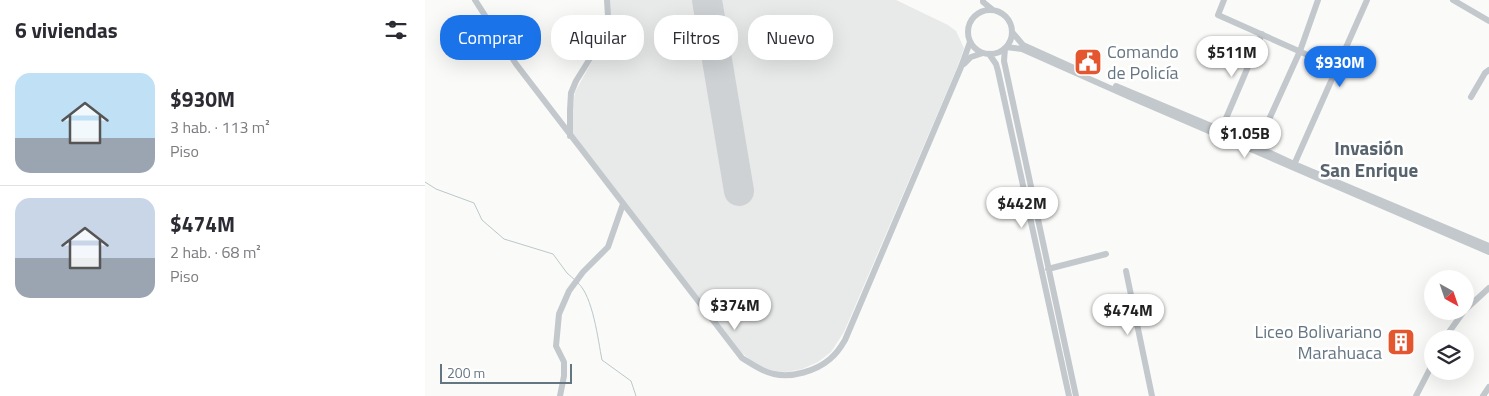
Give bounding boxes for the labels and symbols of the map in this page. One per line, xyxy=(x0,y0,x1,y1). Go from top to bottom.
pin: $511M xyxy=(1197,36,1267,78)
place label: Comando de Policía xyxy=(1107,38,1179,86)
pin: $930M xyxy=(1305,46,1375,88)
public building icon: Comando de Policía xyxy=(1073,47,1103,77)
pin: $1.05B xyxy=(1204,116,1286,159)
district label: Invasión San Enrique xyxy=(1320,133,1418,184)
pin: $442M xyxy=(987,186,1057,229)
north arrow xyxy=(1424,270,1474,320)
pin: $374M xyxy=(700,288,770,331)
pin: $474M xyxy=(1093,294,1163,336)
place label: Liceo Bolivariano Marahuaca xyxy=(1255,318,1382,366)
building icon: Liceo Bolivariano Marahuaca xyxy=(1386,327,1416,357)
scale bar xyxy=(440,361,573,384)

